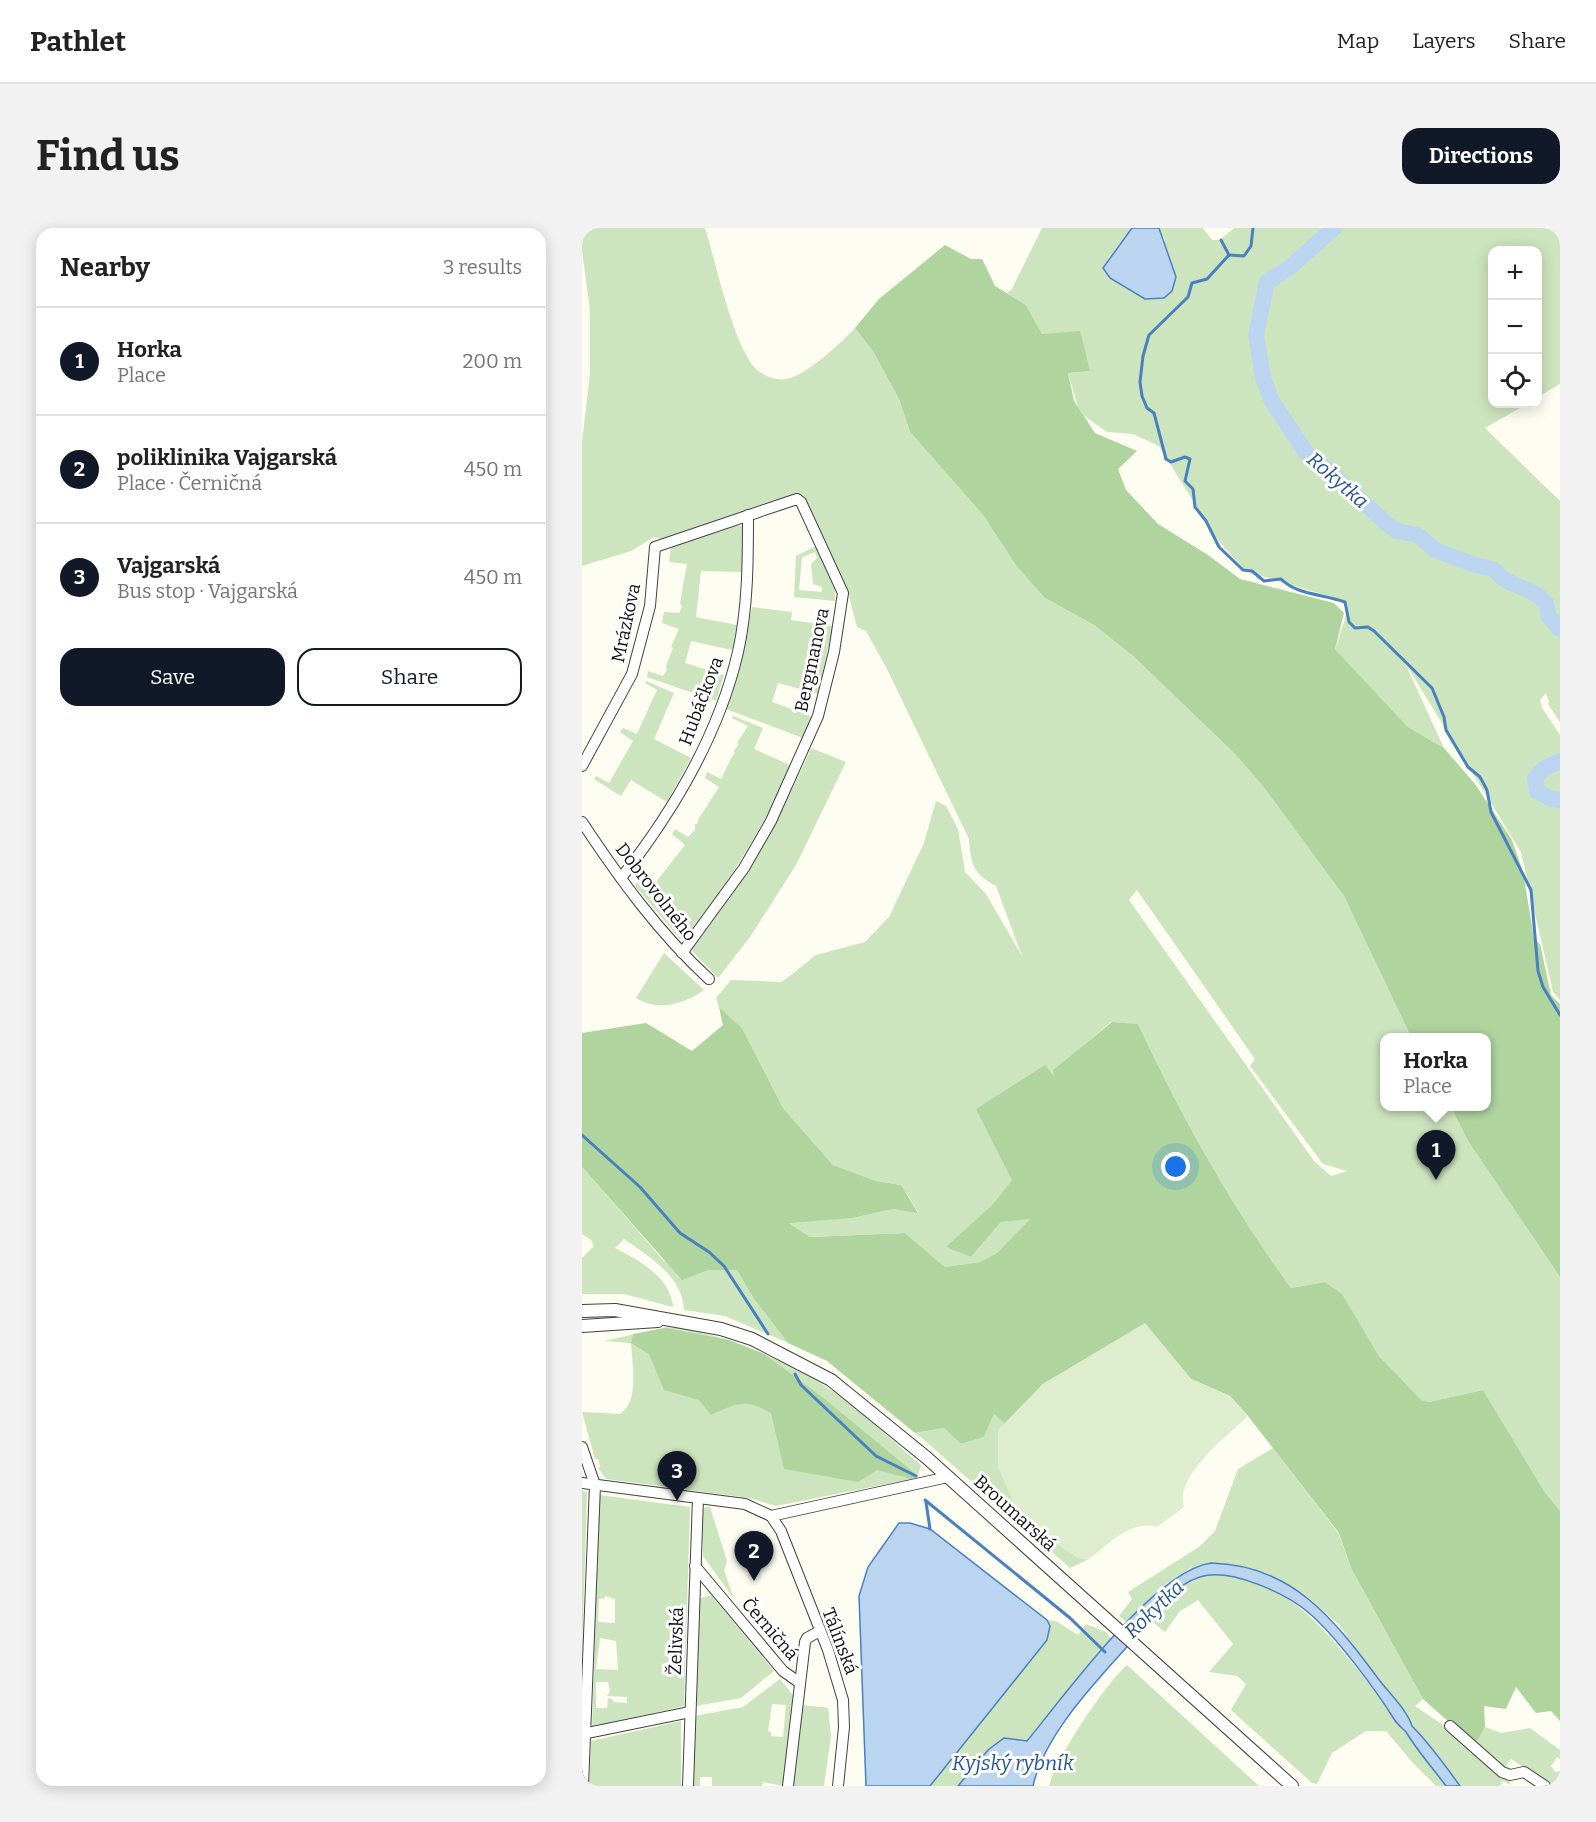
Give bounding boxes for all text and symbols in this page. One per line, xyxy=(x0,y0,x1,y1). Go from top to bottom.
text: Pathlet xyxy=(30,25,126,58)
text: Map xyxy=(1337,28,1379,54)
text: Layers xyxy=(1412,28,1476,54)
text: Share xyxy=(1509,28,1566,54)
button: Directions xyxy=(1402,128,1560,184)
text: Find us xyxy=(36,131,180,181)
map controls xyxy=(1488,246,1542,408)
button: + xyxy=(1488,246,1542,300)
text: Nearby xyxy=(60,252,150,283)
text: 3 results xyxy=(443,255,522,279)
button: − xyxy=(1488,300,1542,354)
text: Horka xyxy=(117,336,182,363)
text: 1 xyxy=(75,349,84,373)
text: 200 m xyxy=(462,349,522,373)
button: locate xyxy=(1488,354,1542,408)
text: Place xyxy=(117,363,166,387)
text: poliklinika Vajgarská xyxy=(117,444,337,471)
water label: Rokytka xyxy=(1302,447,1374,513)
text: 2 xyxy=(74,457,85,481)
text: 450 m xyxy=(464,457,522,481)
text: Place · Černičná xyxy=(117,471,262,495)
text: Vajgarská xyxy=(117,552,220,579)
text: 3 xyxy=(74,565,85,589)
text: 450 m xyxy=(464,565,522,589)
text: Bus stop · Vajgarská xyxy=(117,579,298,603)
street label: Mrázkova xyxy=(607,581,645,665)
street label: Bergmanova xyxy=(790,606,834,714)
button: Save xyxy=(60,648,285,706)
button: Share xyxy=(297,648,522,706)
street label: Hubáčkova xyxy=(674,653,728,748)
street label: Dobrovolného xyxy=(611,838,701,946)
popup xyxy=(1380,1033,1491,1111)
text: Horka xyxy=(1403,1047,1468,1074)
text: Place xyxy=(1403,1074,1452,1098)
pin: 1 xyxy=(1416,1130,1456,1180)
your location xyxy=(1161,1152,1190,1181)
pin: 3 xyxy=(658,1452,697,1501)
street label: Broumarská xyxy=(969,1470,1061,1556)
pin: 2 xyxy=(734,1532,774,1581)
water label: Rokytka xyxy=(1119,1575,1189,1643)
street label: Černičná xyxy=(737,1593,803,1665)
street label: Tálínská xyxy=(817,1605,863,1677)
street label: Želivská xyxy=(664,1606,688,1675)
water label: Kyjský rybník xyxy=(952,1751,1074,1776)

